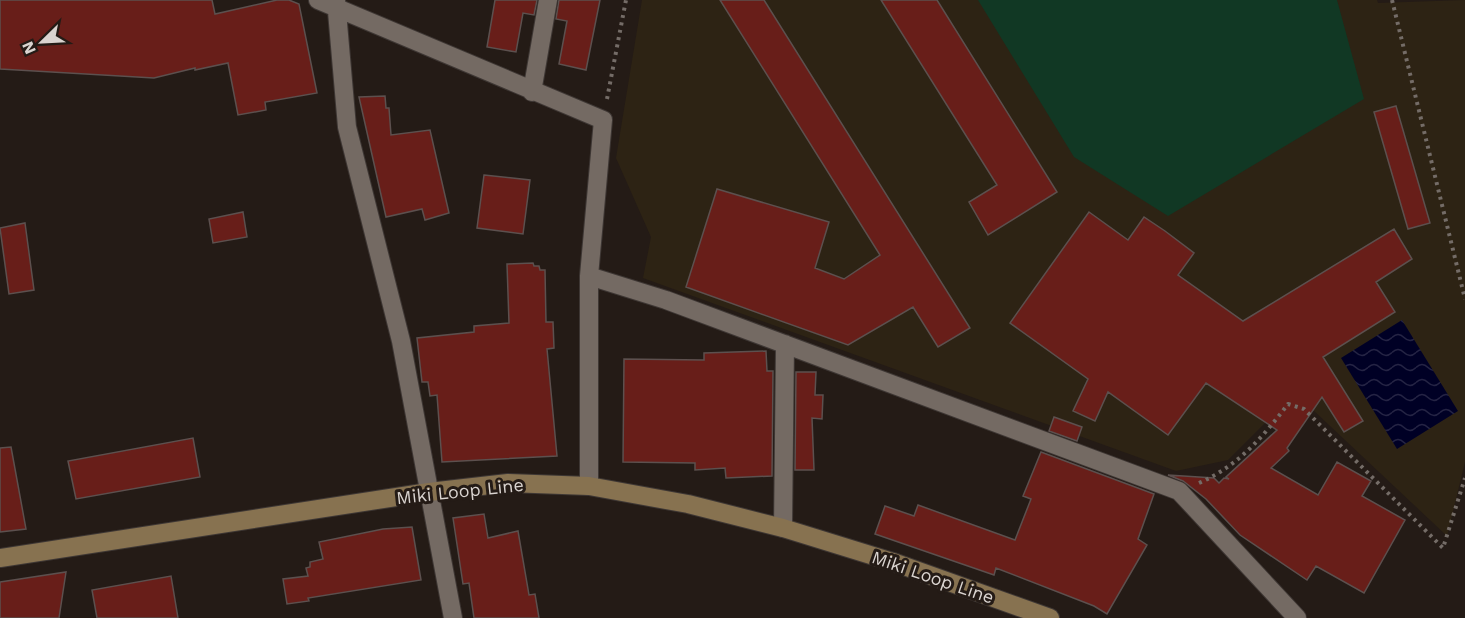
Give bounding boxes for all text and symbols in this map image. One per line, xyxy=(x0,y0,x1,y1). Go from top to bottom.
north arrow xyxy=(12,12,72,72)
text: N xyxy=(18,39,40,57)
street label: Miki Loop Line xyxy=(395,474,525,508)
street label: Miki Loop Line xyxy=(869,546,997,608)

